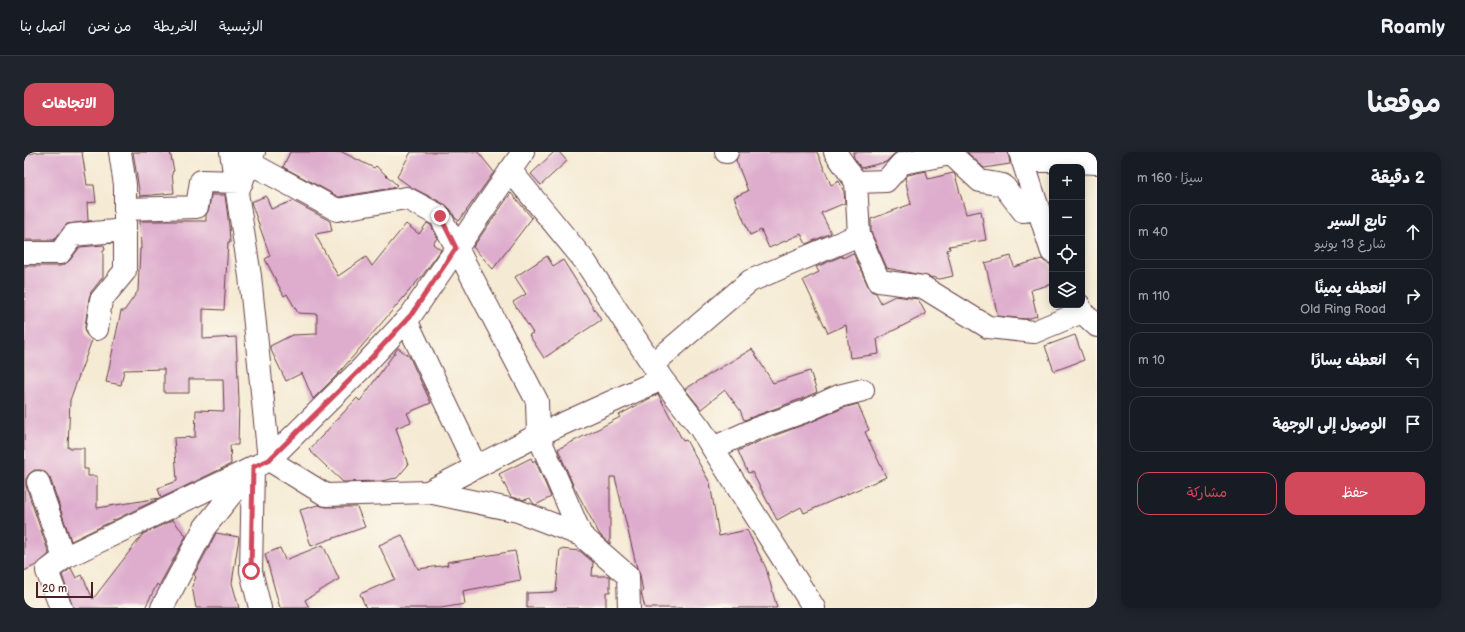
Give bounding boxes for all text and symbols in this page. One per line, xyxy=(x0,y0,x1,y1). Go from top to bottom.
text: Roamly xyxy=(1381,16,1445,39)
text: اتصل بنا xyxy=(20,18,66,35)
text: من نحن xyxy=(88,18,131,35)
text: الخريطة xyxy=(153,18,197,35)
text: الرئيسية xyxy=(219,18,263,35)
button: الاتجاهات xyxy=(24,83,114,126)
text: موقعنا xyxy=(1367,87,1441,120)
map controls xyxy=(1049,164,1085,308)
button: + xyxy=(1049,164,1085,200)
text: 2 دقيقة xyxy=(1371,168,1425,188)
text: سيرًا · 160 m xyxy=(1137,170,1203,186)
button: − xyxy=(1049,200,1085,236)
route end xyxy=(431,207,449,225)
text: تابع السير xyxy=(1328,212,1386,231)
icon: ahead xyxy=(1402,221,1424,243)
text: 40 m xyxy=(1138,224,1168,240)
button: locate xyxy=(1049,236,1085,272)
text: شارع 13 يونيو xyxy=(1314,236,1386,252)
button: layers xyxy=(1049,272,1085,308)
text: انعطف يمينًا xyxy=(1315,279,1386,298)
icon: right xyxy=(1402,285,1424,307)
text: 110 m xyxy=(1138,288,1170,304)
text: Old Ring Road xyxy=(1300,301,1386,317)
icon: left xyxy=(1402,349,1424,371)
text: انعطف يسارًا xyxy=(1311,351,1386,370)
text: 10 m xyxy=(1138,352,1165,368)
icon: arrive xyxy=(1402,413,1424,435)
text: الوصول إلى الوجهة xyxy=(1272,415,1386,434)
button: مشاركة xyxy=(1137,472,1277,515)
button: حفظ xyxy=(1285,472,1425,515)
route start xyxy=(242,562,260,580)
scale bar xyxy=(36,580,93,599)
text: 20 m xyxy=(42,582,67,595)

